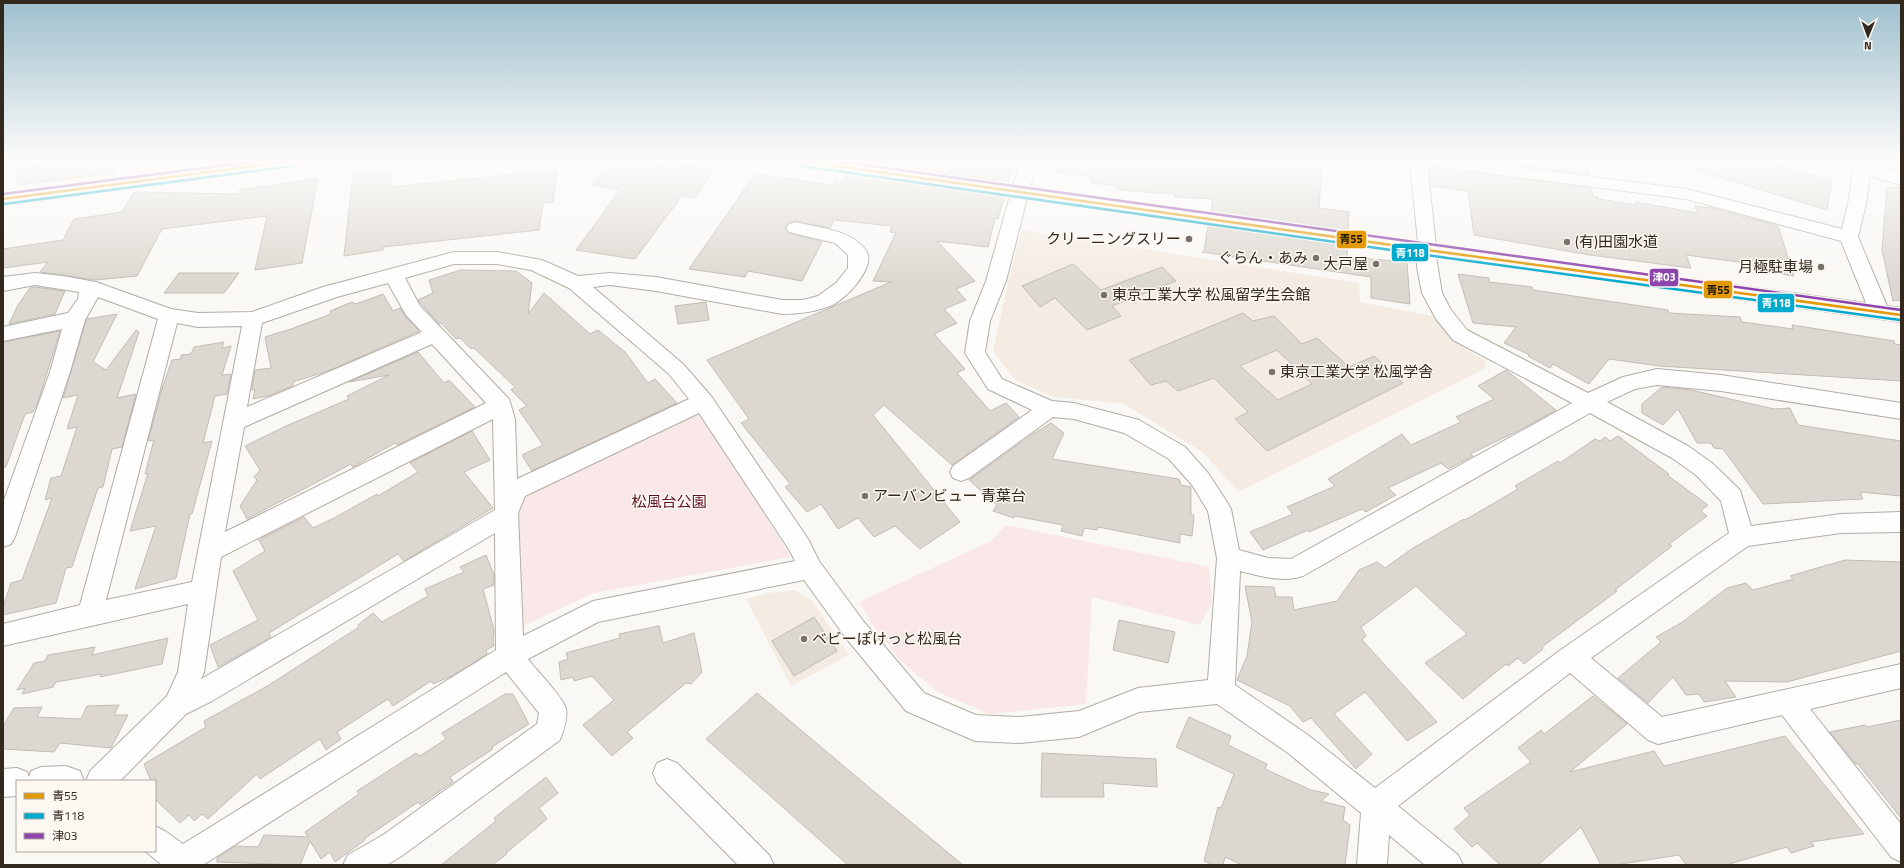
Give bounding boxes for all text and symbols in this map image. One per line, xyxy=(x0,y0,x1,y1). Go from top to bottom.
north arrow xyxy=(1848,16,1888,56)
text: N xyxy=(1864,38,1872,54)
place label: クリーニングスリー xyxy=(1046,227,1181,250)
line badge: 青55 xyxy=(1336,230,1367,249)
place label: (有)田園水道 xyxy=(1575,230,1658,253)
text: 青55 xyxy=(1339,231,1363,247)
marker: クリーニングスリー xyxy=(1184,234,1194,244)
marker: (有)田園水道 xyxy=(1562,237,1572,247)
line badge: 青118 xyxy=(1391,243,1429,262)
text: 青118 xyxy=(1395,245,1425,261)
place label: ぐらん・あみ xyxy=(1218,246,1308,269)
place label: 大戸屋 xyxy=(1323,252,1368,275)
marker: ぐらん・あみ xyxy=(1311,253,1321,263)
place label: 月極駐車場 xyxy=(1738,255,1813,278)
marker: 大戸屋 xyxy=(1371,259,1381,269)
marker: 月極駐車場 xyxy=(1816,262,1826,272)
line badge: 津03 xyxy=(1649,268,1679,287)
text: 津03 xyxy=(1652,269,1676,285)
line badge: 青55 xyxy=(1703,280,1733,299)
text: 青55 xyxy=(1706,282,1730,298)
place label: 東京工業大学 松風留学生会館 xyxy=(1112,283,1310,306)
marker: 東京工業大学 松風留学生会館 xyxy=(1099,290,1109,300)
line badge: 青118 xyxy=(1757,293,1795,313)
text: 青118 xyxy=(1761,295,1791,311)
place label: 東京工業大学 松風学舎 xyxy=(1280,360,1433,383)
marker: 東京工業大学 松風学舎 xyxy=(1267,367,1277,377)
place label: アーバンビュー 青葉台 xyxy=(873,484,1026,507)
park label: 松風台公園 xyxy=(631,490,707,513)
marker: アーバンビュー 青葉台 xyxy=(860,491,870,501)
place label: ベビーぽけっと松風台 xyxy=(812,627,962,650)
marker: ベビーぽけっと松風台 xyxy=(799,634,809,644)
legend xyxy=(16,780,156,852)
text: 青55 xyxy=(52,786,78,805)
text: 青118 xyxy=(52,806,84,825)
text: 津03 xyxy=(52,826,77,845)

